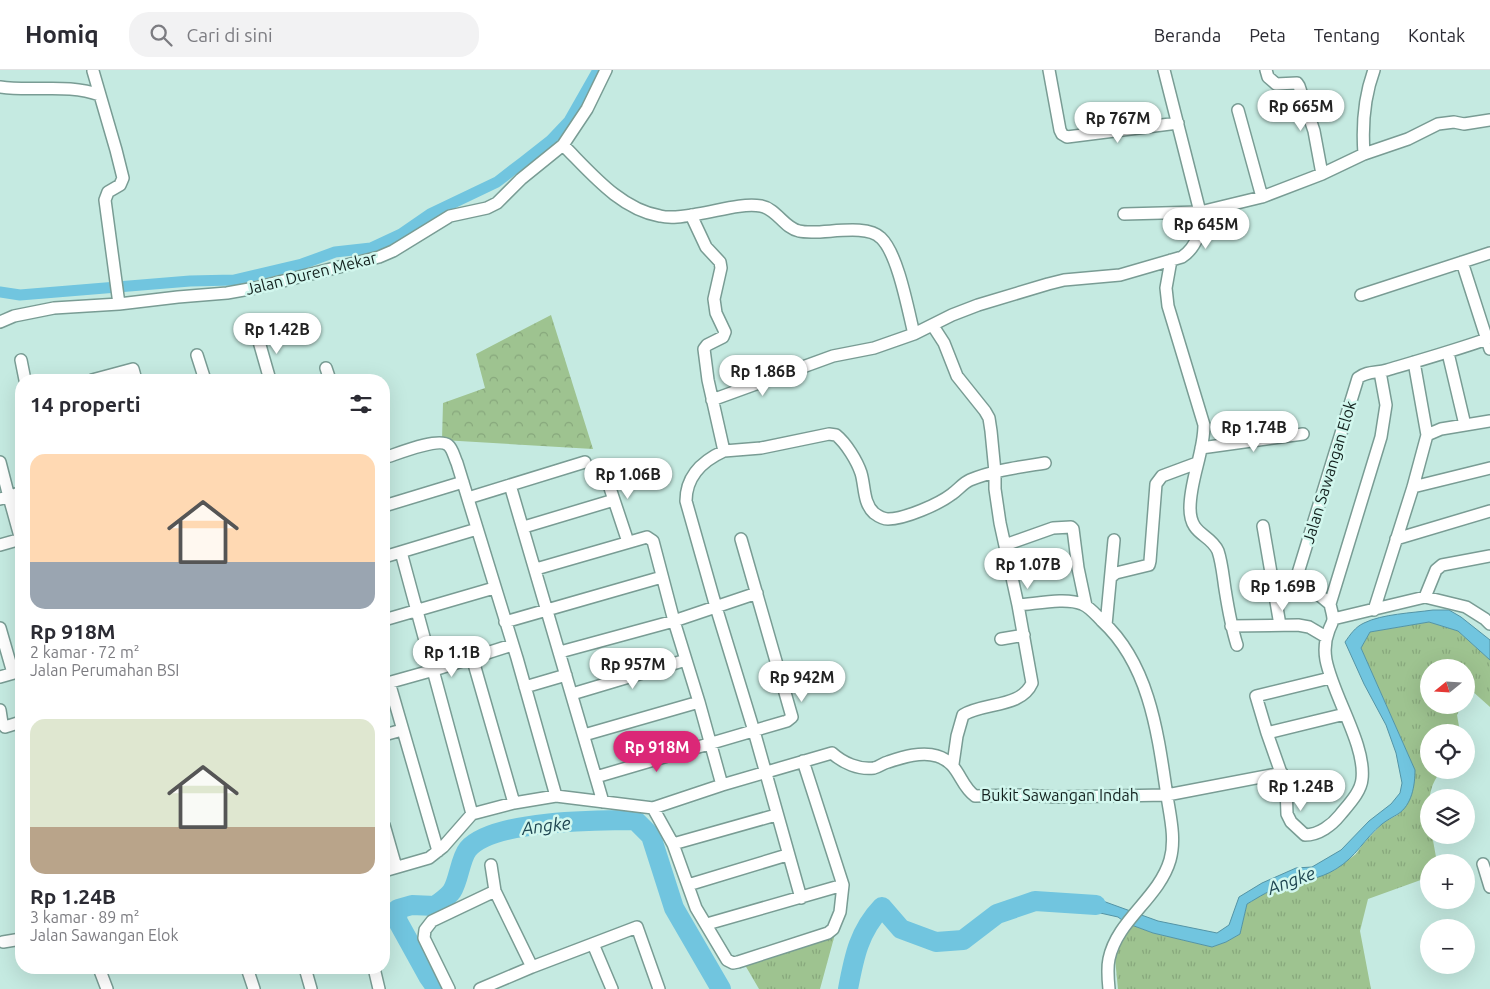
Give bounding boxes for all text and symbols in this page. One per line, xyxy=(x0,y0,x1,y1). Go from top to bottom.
search box xyxy=(129,12,479,57)
text: Homiq xyxy=(25,21,99,48)
icon: search xyxy=(147,21,175,49)
text: Cari di sini xyxy=(187,24,273,46)
text: Beranda xyxy=(1154,25,1221,45)
text: Peta xyxy=(1249,25,1286,45)
text: Tentang xyxy=(1314,25,1380,45)
text: Kontak xyxy=(1408,25,1465,45)
pin: Rp 665M xyxy=(1255,90,1347,132)
text: Rp 665M xyxy=(1268,97,1334,115)
pin: Rp 767M xyxy=(1072,102,1164,144)
text: Rp 767M xyxy=(1085,109,1151,127)
pin: Rp 645M xyxy=(1160,208,1252,250)
text: Rp 645M xyxy=(1173,215,1239,233)
street label: Jalan Duren Mekar xyxy=(244,248,378,298)
pin: Rp 1.42B xyxy=(225,312,329,355)
text: Rp 1.42B xyxy=(244,320,310,338)
pin: Rp 1.86B xyxy=(711,354,815,397)
text: Rp 1.86B xyxy=(730,362,796,380)
icon: filters xyxy=(347,390,375,418)
text: 14 properti xyxy=(30,392,141,416)
street label: Jalan Sawangan Elok xyxy=(1299,398,1359,546)
pin: Rp 1.74B xyxy=(1202,410,1306,453)
text: Rp 1.74B xyxy=(1221,418,1287,436)
pin: Rp 1.06B xyxy=(576,458,680,500)
text: Rp 1.06B xyxy=(595,465,661,483)
icon: home xyxy=(158,487,248,577)
pin: Rp 1.07B xyxy=(976,548,1080,590)
text: Rp 1.07B xyxy=(995,555,1061,573)
pin: Rp 1.69B xyxy=(1231,570,1335,612)
text: Rp 1.69B xyxy=(1250,577,1316,595)
text: Rp 918M xyxy=(30,619,116,643)
pin: Rp 1.1B xyxy=(406,636,498,678)
text: 2 kamar · 72 m² xyxy=(30,643,140,661)
text: Rp 1.1B xyxy=(424,643,480,661)
pin: Rp 957M xyxy=(587,648,679,690)
text: Rp 957M xyxy=(600,655,666,673)
north arrow xyxy=(1420,659,1475,714)
map controls xyxy=(1420,659,1475,974)
pin: Rp 942M xyxy=(756,660,848,703)
text: Jalan Perumahan BSI xyxy=(30,661,179,679)
text: Rp 942M xyxy=(769,668,835,686)
button: locate xyxy=(1420,724,1475,779)
pin: Rp 918M xyxy=(611,730,703,773)
text: Rp 918M xyxy=(624,738,690,756)
icon: home xyxy=(158,752,248,842)
pin: Rp 1.24B xyxy=(1249,770,1353,812)
text: Rp 1.24B xyxy=(1268,777,1334,795)
street label: Bukit Sawangan Indah xyxy=(981,786,1139,804)
button: layers xyxy=(1420,789,1475,844)
water label: Angke xyxy=(519,812,572,838)
button: + xyxy=(1420,854,1475,909)
water label: Angke xyxy=(1263,862,1318,898)
text: Rp 1.24B xyxy=(30,884,116,908)
text: 3 kamar · 89 m² xyxy=(30,908,140,926)
button: − xyxy=(1420,919,1475,974)
text: Jalan Sawangan Elok xyxy=(30,926,179,944)

